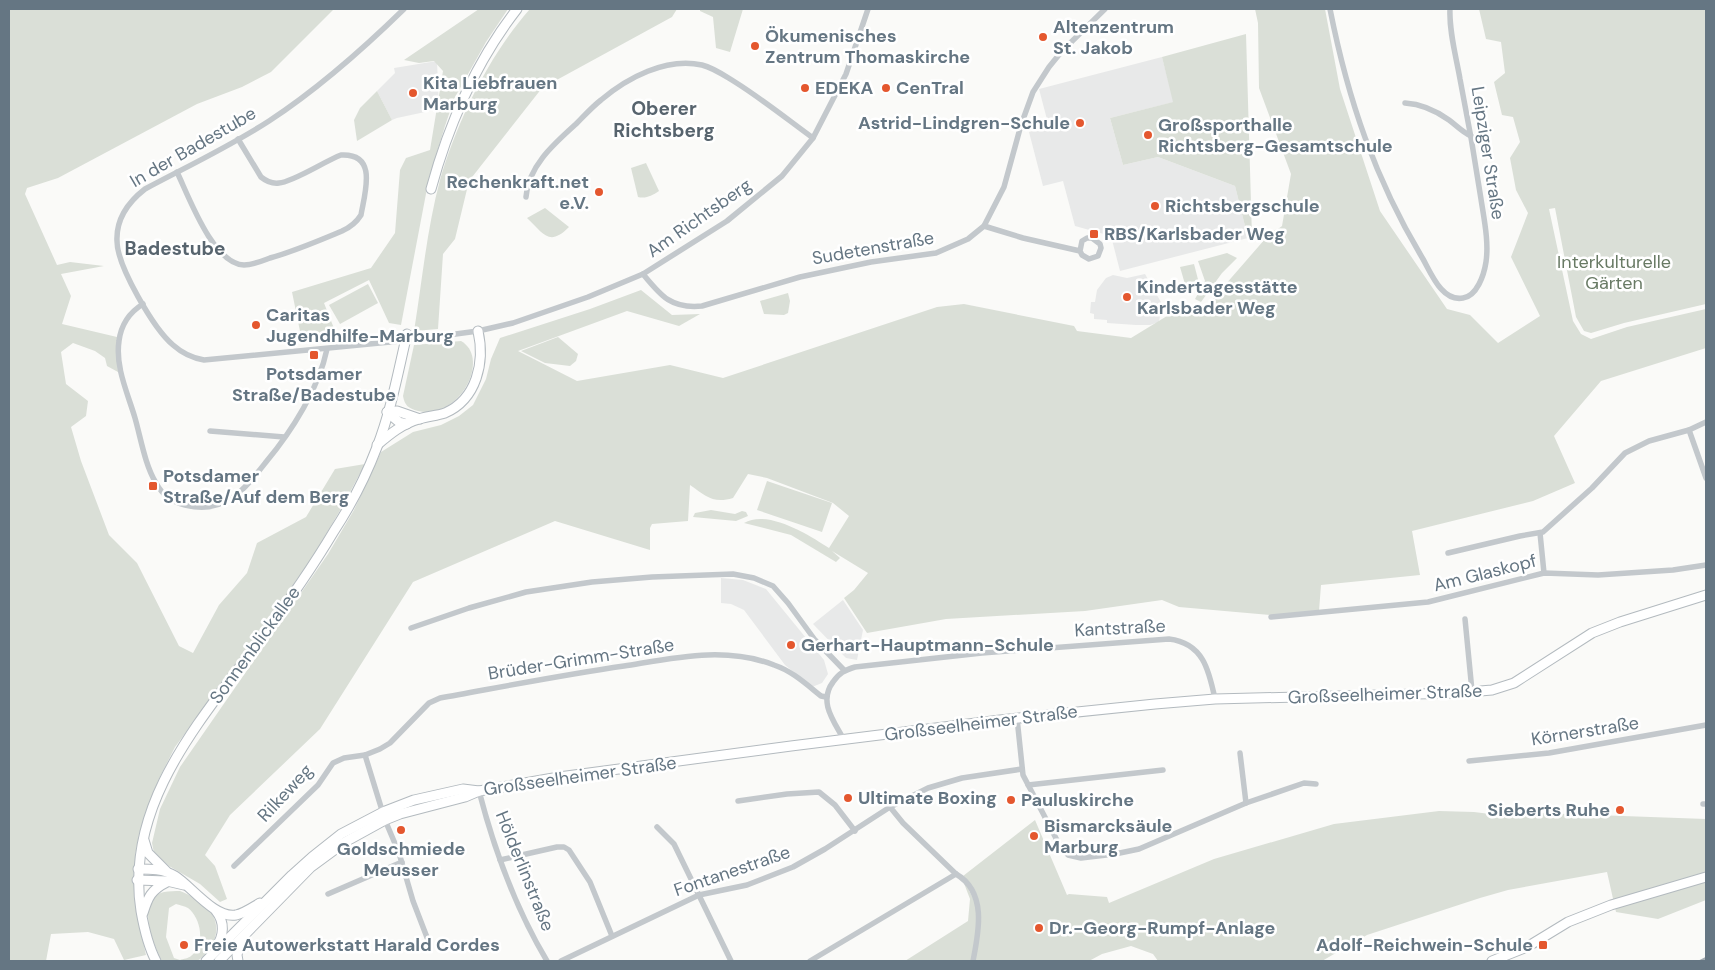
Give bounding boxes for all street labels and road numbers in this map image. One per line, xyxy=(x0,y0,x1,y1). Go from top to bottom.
street label: Leipziger Straße xyxy=(1466,85,1510,221)
street label: In der Badestube xyxy=(126,101,260,193)
street label: Am Richtsberg xyxy=(642,173,756,263)
street label: Sudetenstraße xyxy=(810,225,936,271)
street label: Am Glaskopf xyxy=(1431,549,1539,597)
street label: Sonnenblickallee xyxy=(204,582,306,708)
street label: Kantstraße xyxy=(1074,614,1166,642)
street label: Brüder-Grimm-Straße xyxy=(486,632,676,686)
street label: Großseelheimer Straße xyxy=(1287,679,1483,709)
street label: Großseelheimer Straße xyxy=(883,699,1079,747)
street label: Körnerstraße xyxy=(1530,711,1640,751)
street label: Großseelheimer Straße xyxy=(482,751,678,801)
street label: Rilkeweg xyxy=(252,759,318,827)
street label: Hölderlinstraße xyxy=(490,807,560,935)
street label: Fontanestraße xyxy=(671,840,793,902)

